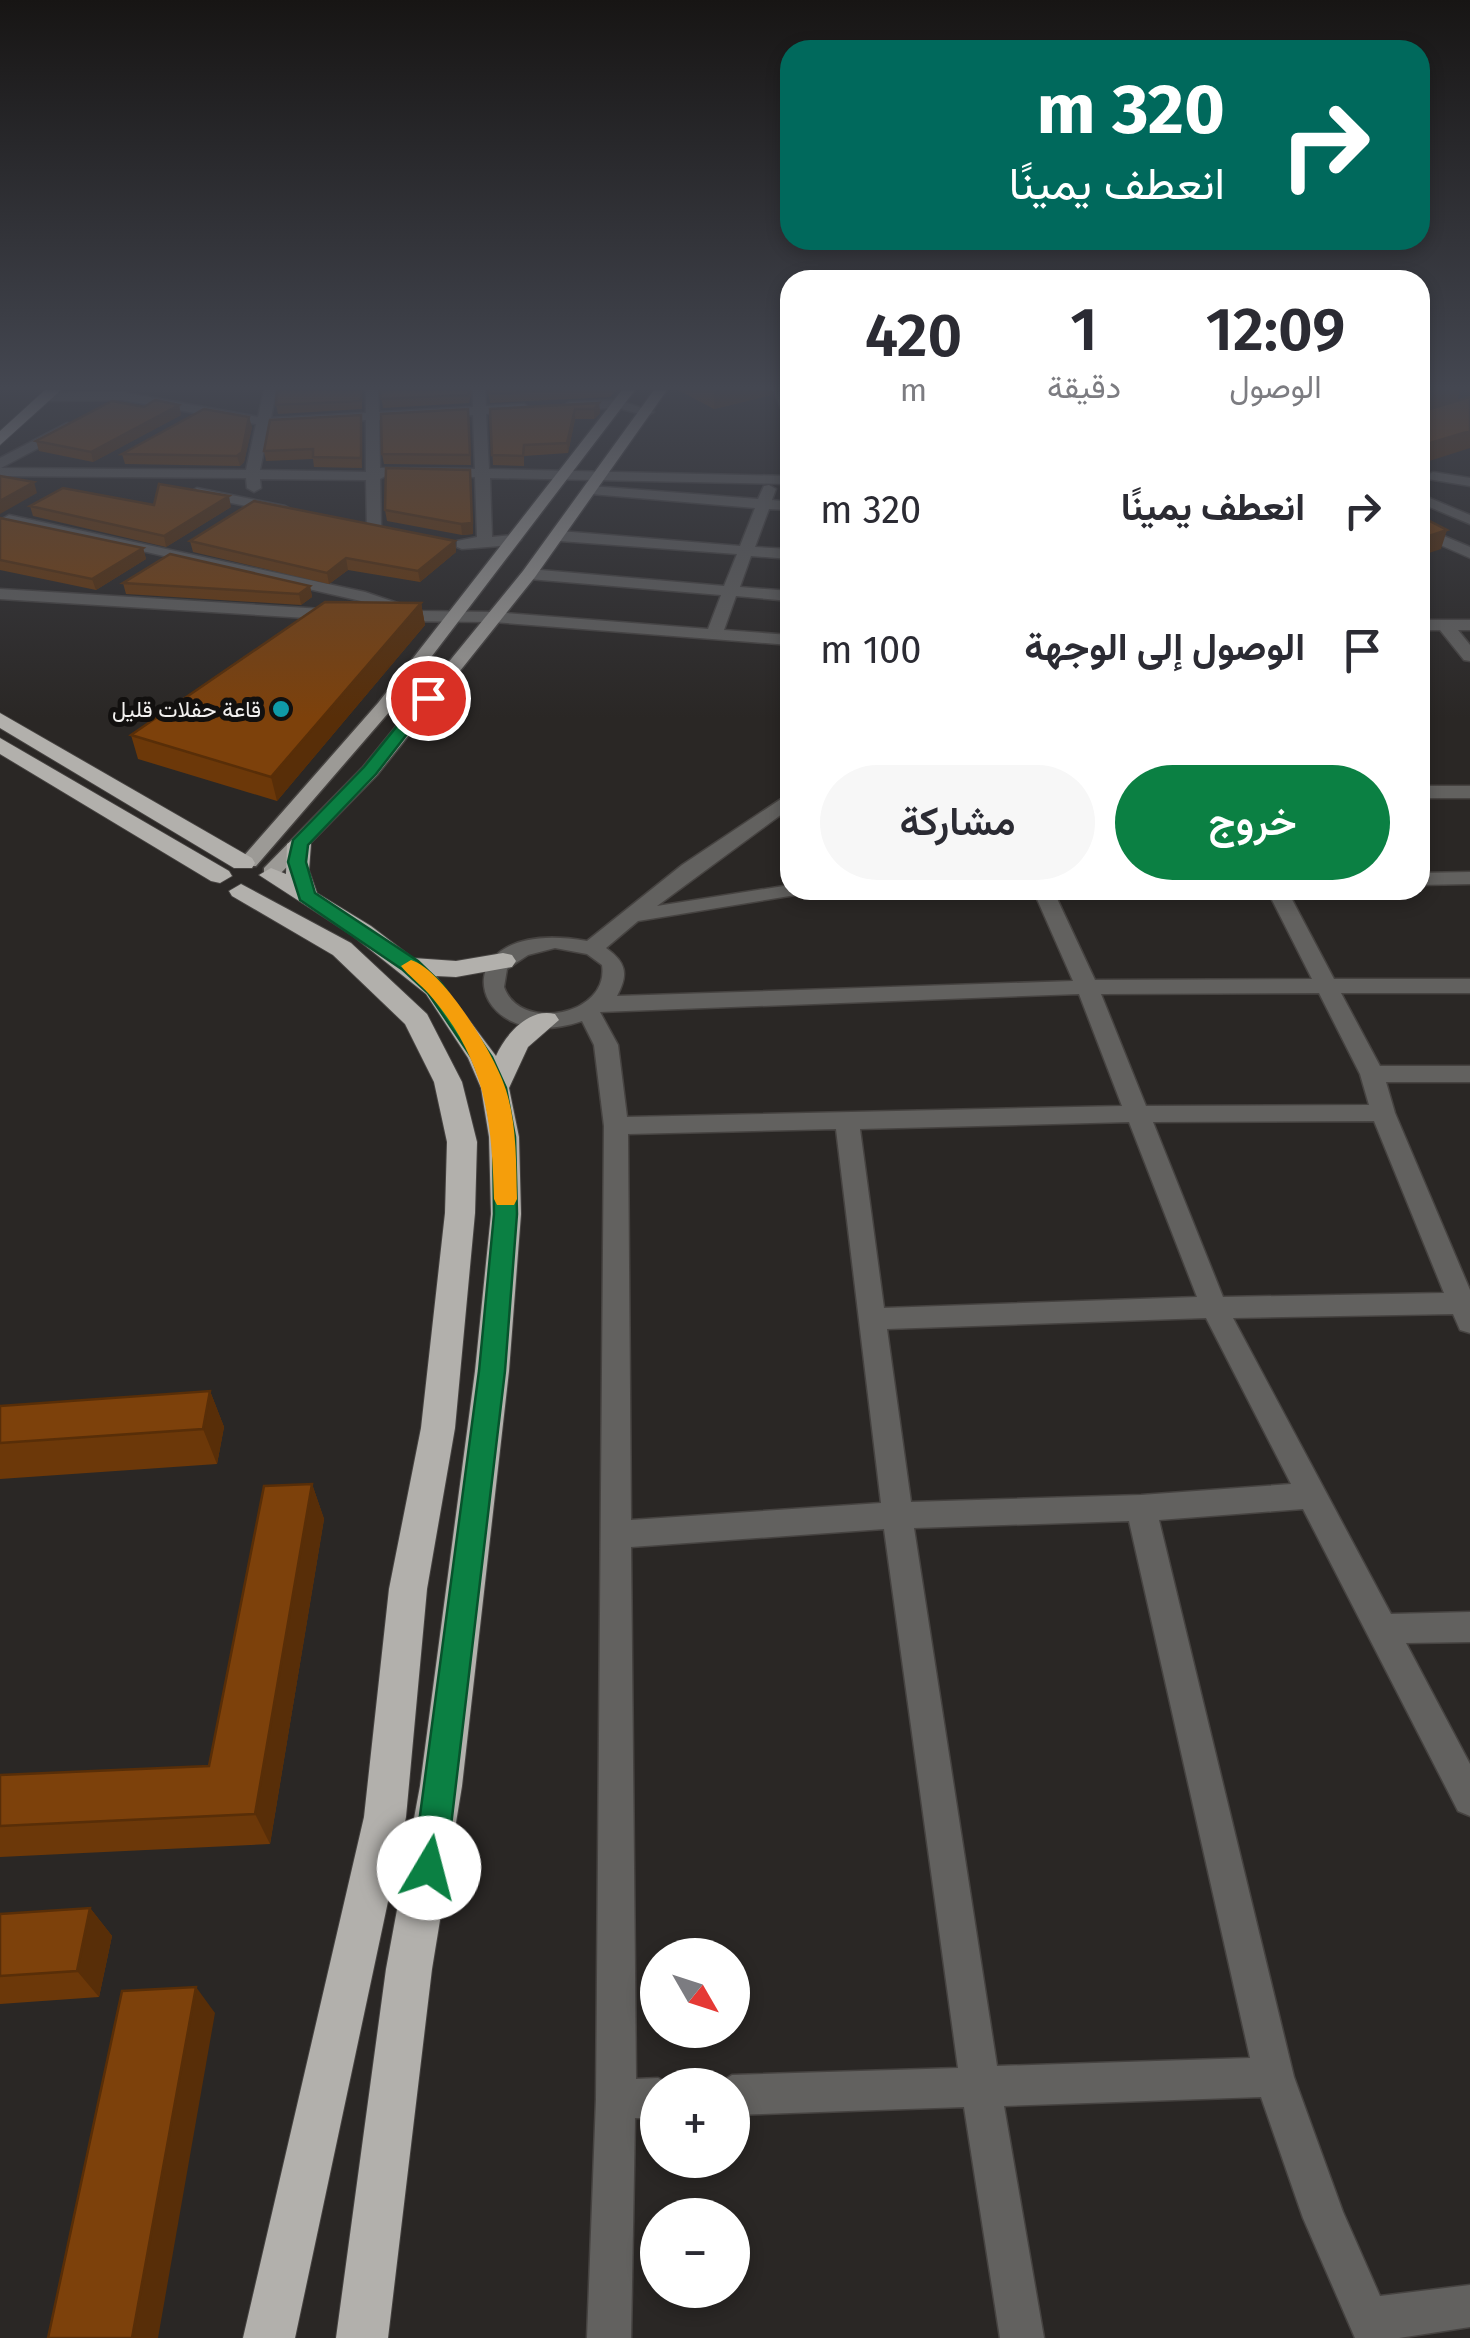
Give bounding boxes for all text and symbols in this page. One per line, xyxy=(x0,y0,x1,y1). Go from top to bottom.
text: 320 m xyxy=(1036,68,1225,152)
icon: right xyxy=(1260,80,1390,210)
text: انعطف يمينًا xyxy=(1009,157,1225,211)
text: 1 xyxy=(1070,294,1098,366)
text: 12:09 xyxy=(1206,294,1345,366)
text: 420 xyxy=(865,300,962,372)
text: دقيقة xyxy=(1047,368,1121,406)
text: الوصول xyxy=(1229,368,1322,406)
text: m xyxy=(900,371,927,409)
icon: right xyxy=(1335,483,1390,538)
text: انعطف يمينًا xyxy=(1121,484,1305,530)
text: 320 m xyxy=(820,487,921,533)
icon: arrive xyxy=(1335,623,1390,678)
text: الوصول إلى الوجهة xyxy=(1024,624,1305,670)
text: 100 m xyxy=(820,627,922,673)
pin xyxy=(386,656,471,741)
icon: arrive xyxy=(401,671,456,726)
place label: قاعة حفلات قليل xyxy=(112,696,261,723)
marker: قاعة حفلات قليل xyxy=(270,698,292,720)
button: مشاركة xyxy=(820,765,1095,880)
button: خروج xyxy=(1115,765,1390,880)
position arrow xyxy=(377,1816,481,1920)
north arrow xyxy=(640,1938,750,2048)
map controls xyxy=(640,1938,750,2308)
button: + xyxy=(640,2068,750,2178)
button: − xyxy=(640,2198,750,2308)

